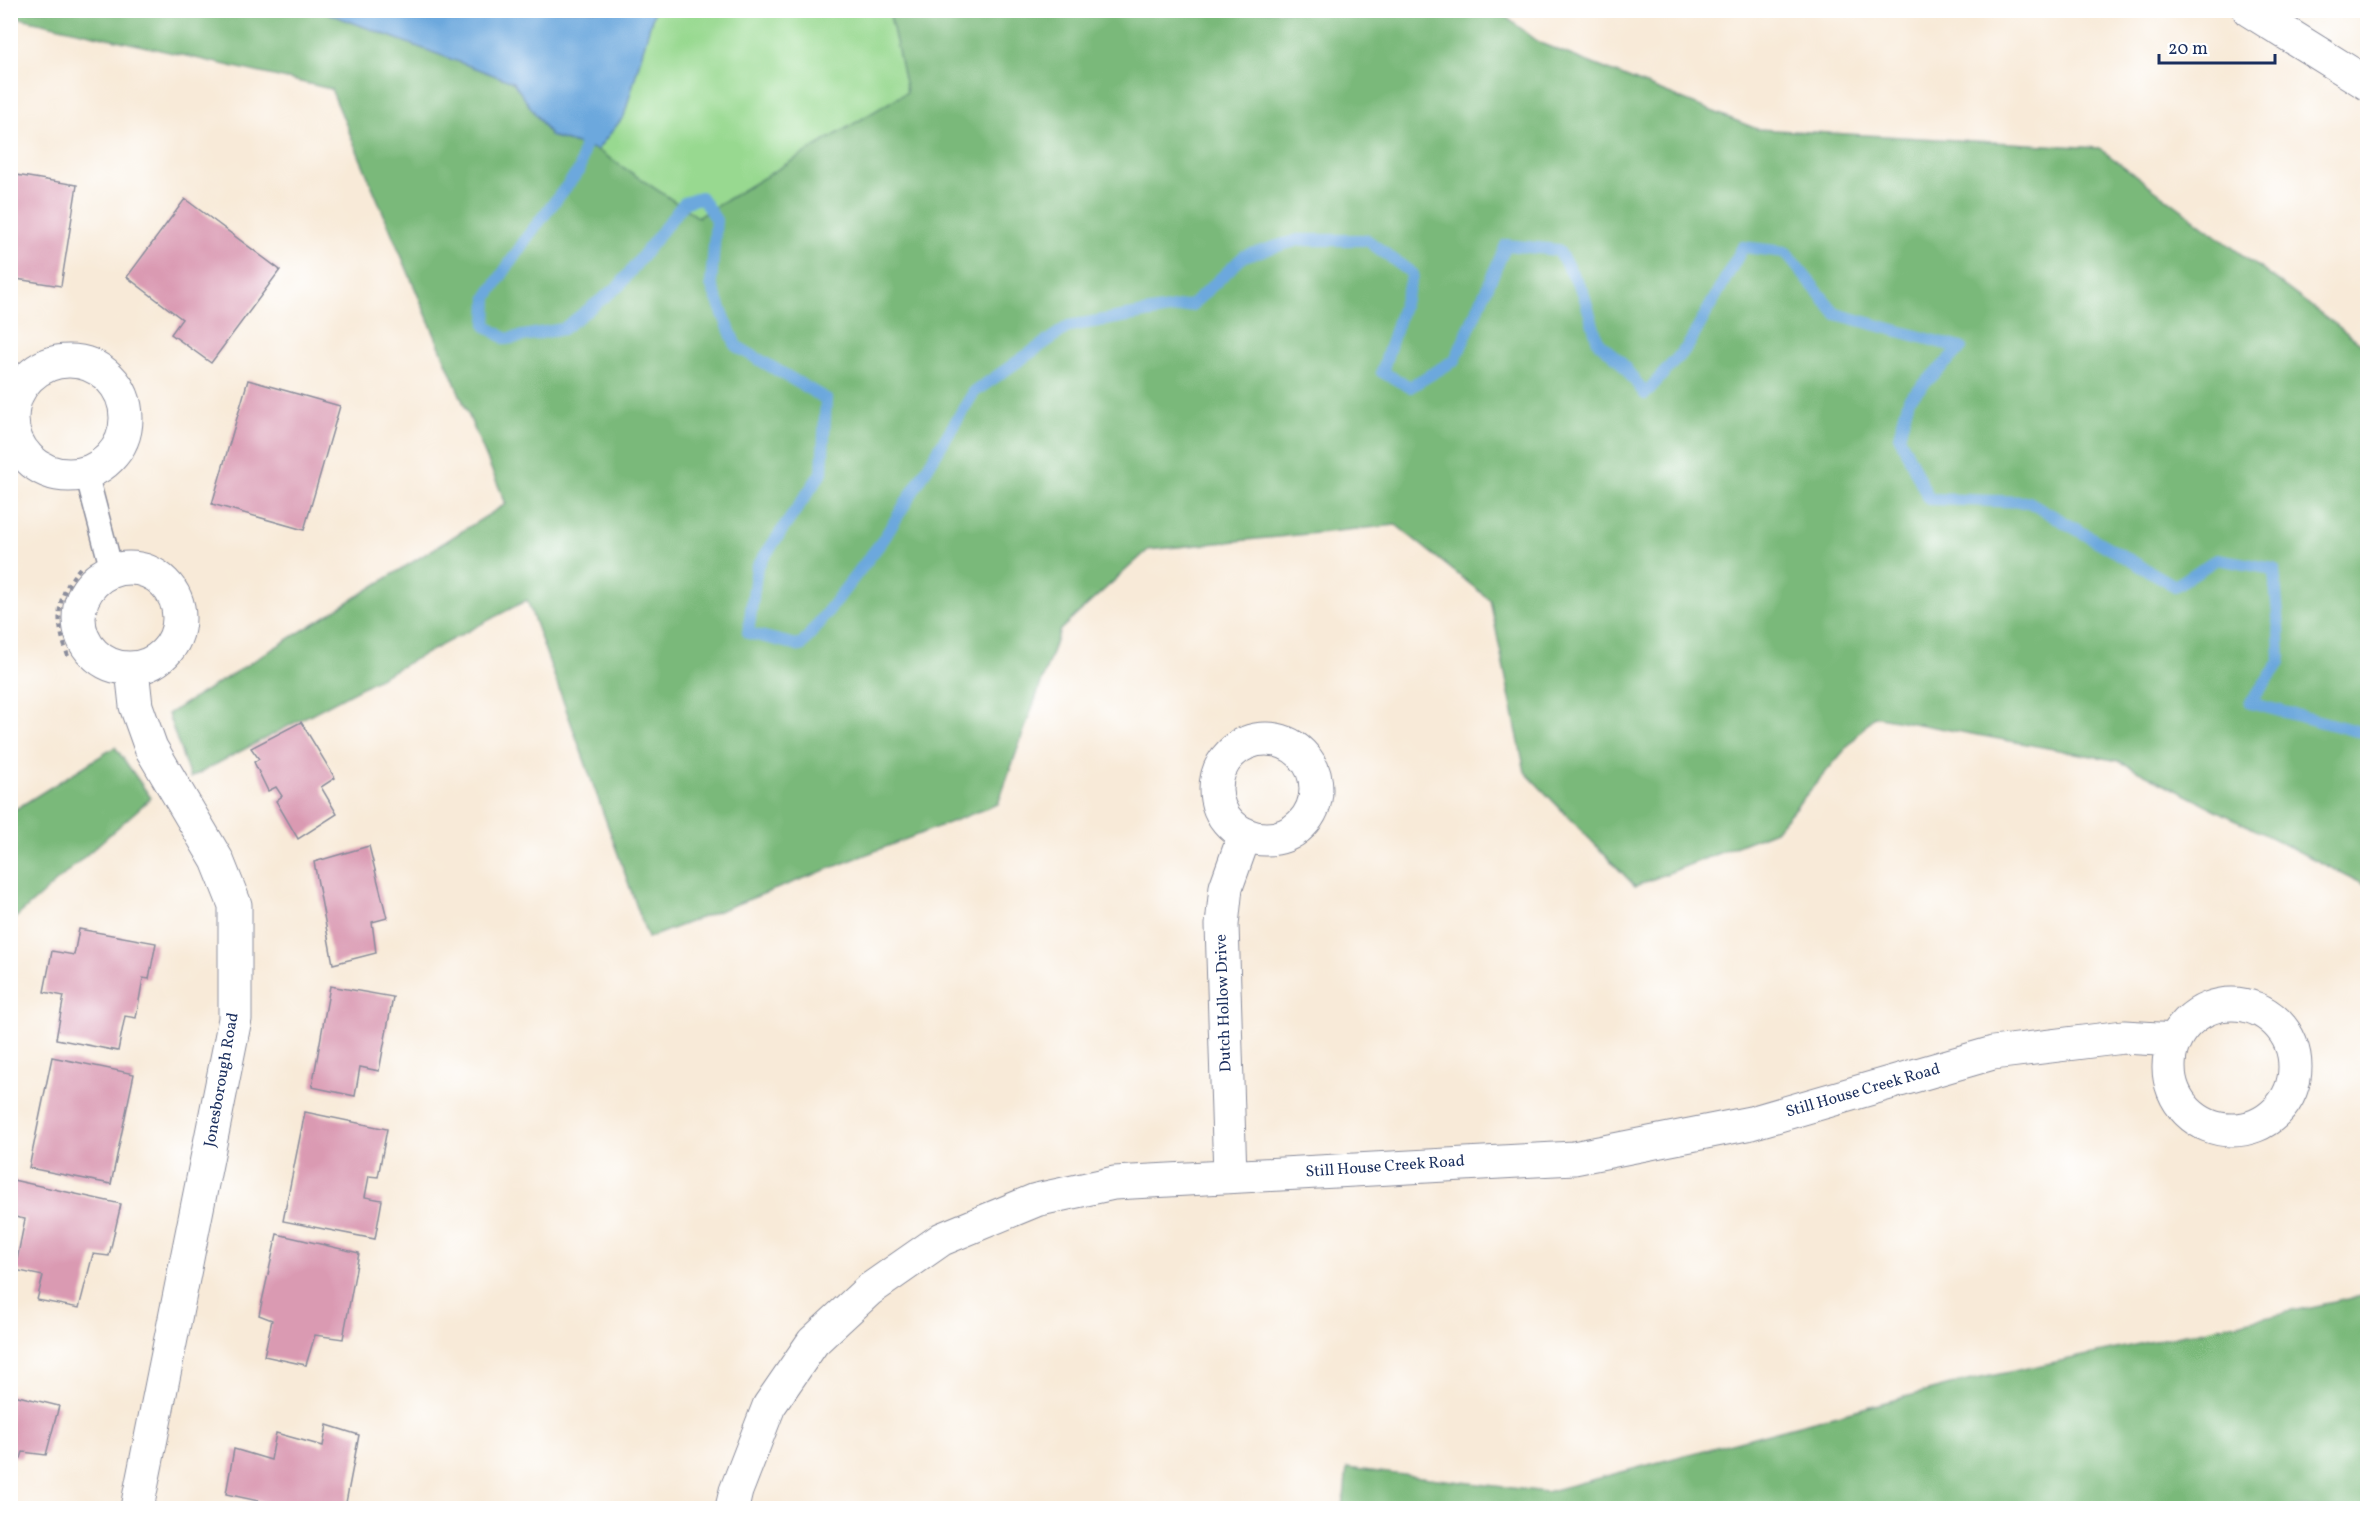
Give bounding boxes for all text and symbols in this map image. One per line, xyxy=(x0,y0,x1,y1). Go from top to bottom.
scale bar xyxy=(2159,27,2274,65)
text: 20 m xyxy=(2168,37,2208,62)
street label: Dutch Hollow Drive xyxy=(1211,934,1237,1072)
street label: Jonesborough Road xyxy=(199,1011,245,1149)
street label: Still House Creek Road xyxy=(1783,1058,1943,1124)
street label: Still House Creek Road xyxy=(1305,1150,1465,1184)

